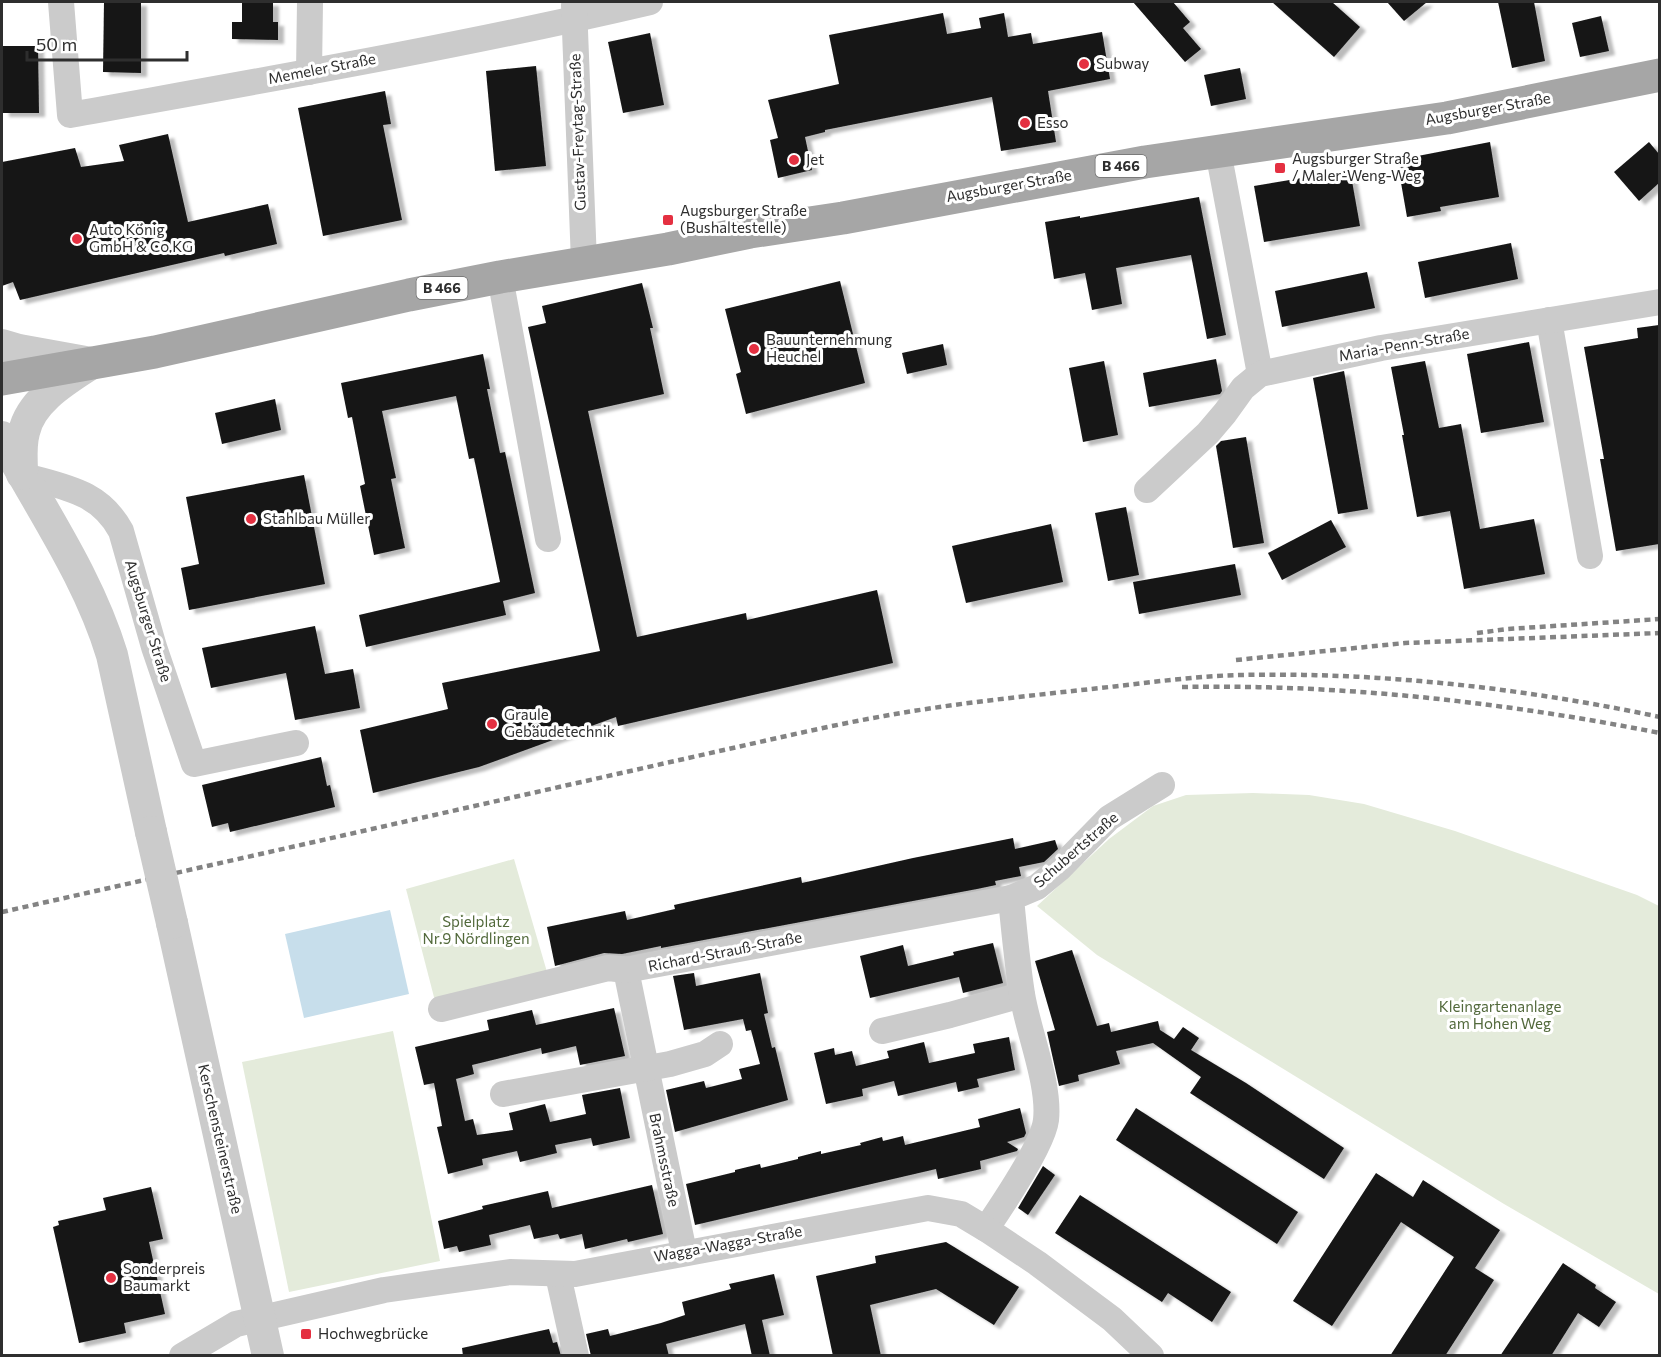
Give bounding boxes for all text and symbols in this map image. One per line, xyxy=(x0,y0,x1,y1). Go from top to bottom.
scale bar xyxy=(27,24,188,62)
text: 50 m xyxy=(36,33,77,55)
street label: Memeler Straße xyxy=(266,49,377,87)
street label: Gustav-Freytag-Straße xyxy=(565,53,589,211)
place label: Subway xyxy=(1096,54,1149,72)
marker: Subway xyxy=(1077,57,1091,71)
street label: Augsburger Straße xyxy=(1424,88,1552,128)
place label: Esso xyxy=(1037,113,1068,131)
marker: Esso xyxy=(1018,116,1032,130)
place label: Augsburger Straße / Maler-Weng-Weg xyxy=(1292,149,1421,184)
place label: Jet xyxy=(806,150,824,168)
marker: Jet xyxy=(787,153,801,167)
road number: B 466 xyxy=(1096,155,1146,177)
marker: Augsburger Straße / Maler-Weng-Weg xyxy=(1273,161,1287,175)
street label: Augsburger Straße xyxy=(945,165,1073,205)
place label: Augsburger Straße (Bushaltestelle) xyxy=(680,201,807,236)
marker: Augsburger Straße (Bushaltestelle) xyxy=(661,213,675,227)
place label: Auto König GmbH & Co.KG xyxy=(89,220,193,255)
marker: Auto König GmbH & Co.KG xyxy=(70,232,84,246)
road number: B 466 xyxy=(416,277,468,299)
street label: Maria-Penn-Straße xyxy=(1337,324,1471,364)
place label: Bauunternehmung Heuchel xyxy=(766,330,892,365)
marker: Bauunternehmung Heuchel xyxy=(747,342,761,356)
place label: Stahlbau Müller xyxy=(263,509,370,527)
marker: Stahlbau Müller xyxy=(244,512,258,526)
street label: Augsburger Straße xyxy=(122,557,176,684)
place label: Graule Gebäudetechnik xyxy=(504,705,615,740)
marker: Graule Gebäudetechnik xyxy=(485,717,499,731)
street label: Schubertstraße xyxy=(1030,808,1121,891)
park label: Spielplatz Nr.9 Nördlingen xyxy=(422,912,530,947)
street label: Richard-Strauß-Straße xyxy=(646,927,803,975)
park label: Kleingartenanlage am Hohen Weg xyxy=(1439,997,1561,1032)
street label: Kerschensteinerstraße xyxy=(195,1062,247,1215)
street label: Brahmsstraße xyxy=(646,1111,684,1208)
street label: Wagga-Wagga-Straße xyxy=(652,1221,803,1265)
place label: Sonderpreis Baumarkt xyxy=(123,1259,205,1294)
marker: Sonderpreis Baumarkt xyxy=(104,1271,118,1285)
place label: Hochwegbrücke xyxy=(318,1324,428,1342)
marker: Hochwegbrücke xyxy=(299,1327,313,1341)

